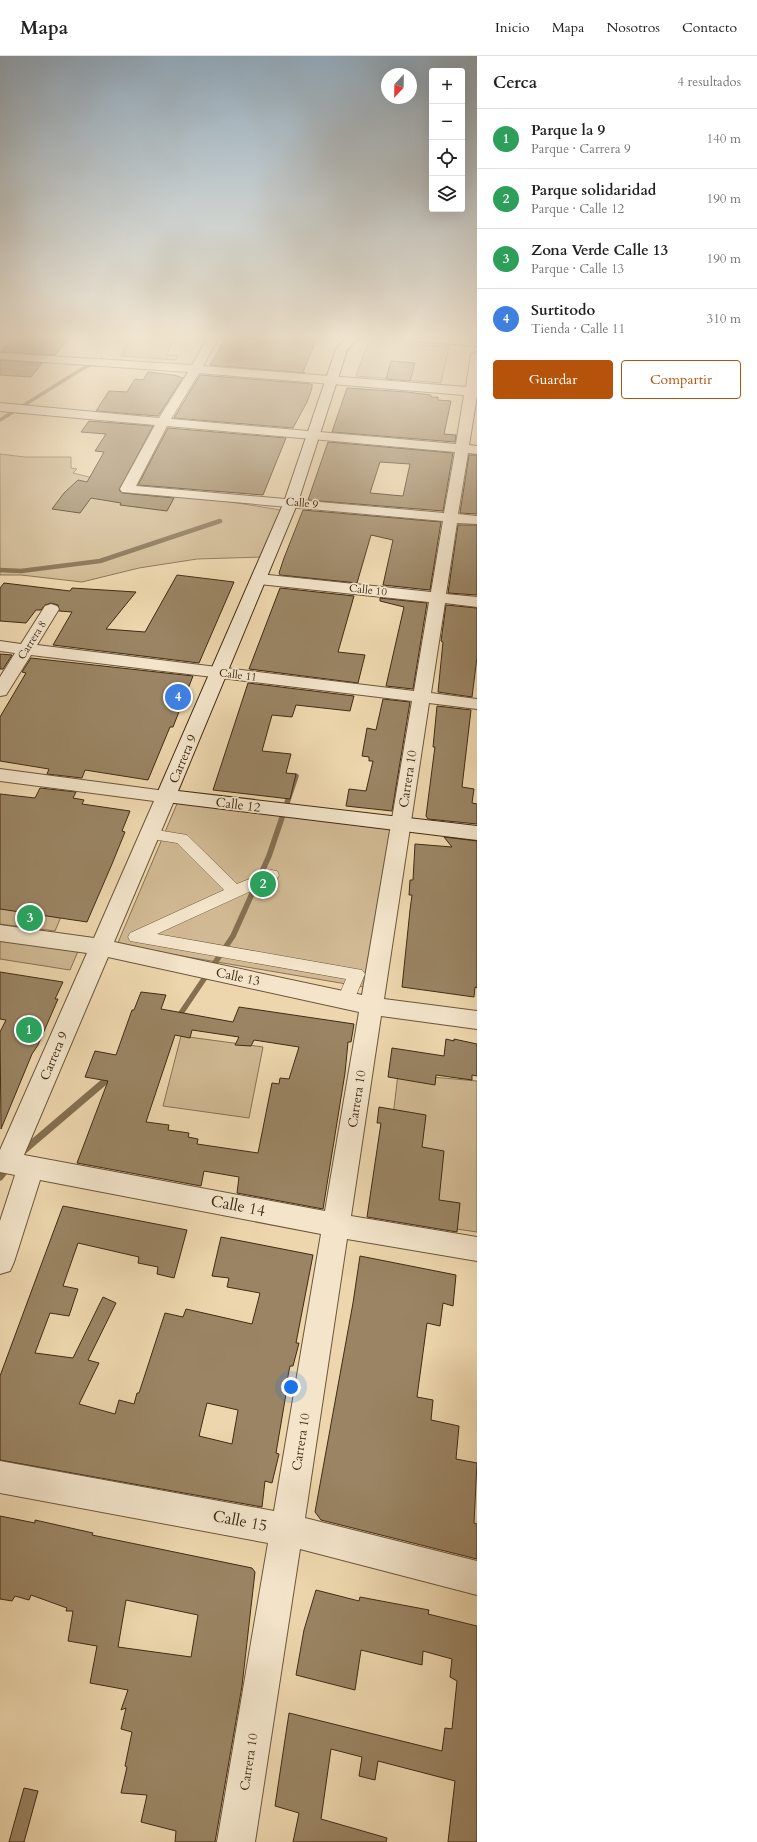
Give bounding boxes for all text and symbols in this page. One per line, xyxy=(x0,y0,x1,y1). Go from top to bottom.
text: Mapa xyxy=(20,15,68,41)
text: Inicio xyxy=(495,18,530,37)
text: Mapa xyxy=(552,18,584,37)
text: Nosotros xyxy=(606,18,660,37)
text: Contacto xyxy=(682,18,737,37)
north arrow xyxy=(381,68,417,104)
map controls xyxy=(429,68,465,212)
button: + xyxy=(429,68,465,104)
text: Cerca xyxy=(493,71,537,94)
text: 4 resultados xyxy=(677,73,741,91)
button: − xyxy=(429,104,465,140)
text: Parque la 9 xyxy=(531,120,605,140)
text: 1 xyxy=(503,130,509,148)
text: 140 m xyxy=(707,130,741,148)
button: locate xyxy=(429,140,465,176)
text: Parque · Carrera 9 xyxy=(531,140,631,158)
button: layers xyxy=(429,176,465,212)
text: Parque solidaridad xyxy=(531,180,656,200)
text: 2 xyxy=(503,190,509,208)
text: 190 m xyxy=(707,190,741,208)
text: Parque · Calle 12 xyxy=(531,200,624,218)
text: Zona Verde Calle 13 xyxy=(531,240,668,260)
text: 3 xyxy=(503,250,509,268)
text: 190 m xyxy=(707,250,741,268)
text: Parque · Calle 13 xyxy=(531,260,624,278)
text: Surtitodo xyxy=(531,300,595,320)
text: 4 xyxy=(503,310,509,328)
text: 310 m xyxy=(707,310,741,328)
text: Tienda · Calle 11 xyxy=(531,320,625,338)
button: Guardar xyxy=(493,360,613,399)
button: Compartir xyxy=(621,360,741,399)
street label: Calle 9 xyxy=(285,494,319,512)
street label: Calle 10 xyxy=(348,581,388,599)
street label: Carrera 8 xyxy=(14,618,50,662)
street label: Calle 11 xyxy=(218,665,258,685)
pin: 4 xyxy=(165,682,191,712)
street label: Carrera 9 xyxy=(165,731,201,786)
street label: Carrera 10 xyxy=(395,749,421,809)
street label: Calle 12 xyxy=(215,793,262,817)
pin: 2 xyxy=(250,869,276,899)
pin: 3 xyxy=(17,903,43,933)
street label: Calle 13 xyxy=(214,964,262,990)
pin: 1 xyxy=(16,1015,42,1045)
street label: Carrera 9 xyxy=(36,1028,72,1083)
street label: Carrera 10 xyxy=(344,1069,370,1129)
street label: Calle 14 xyxy=(209,1190,267,1222)
your location xyxy=(281,1377,301,1397)
street label: Carrera 10 xyxy=(288,1412,314,1472)
street label: Calle 15 xyxy=(211,1505,269,1537)
street label: Carrera 10 xyxy=(236,1732,262,1792)

